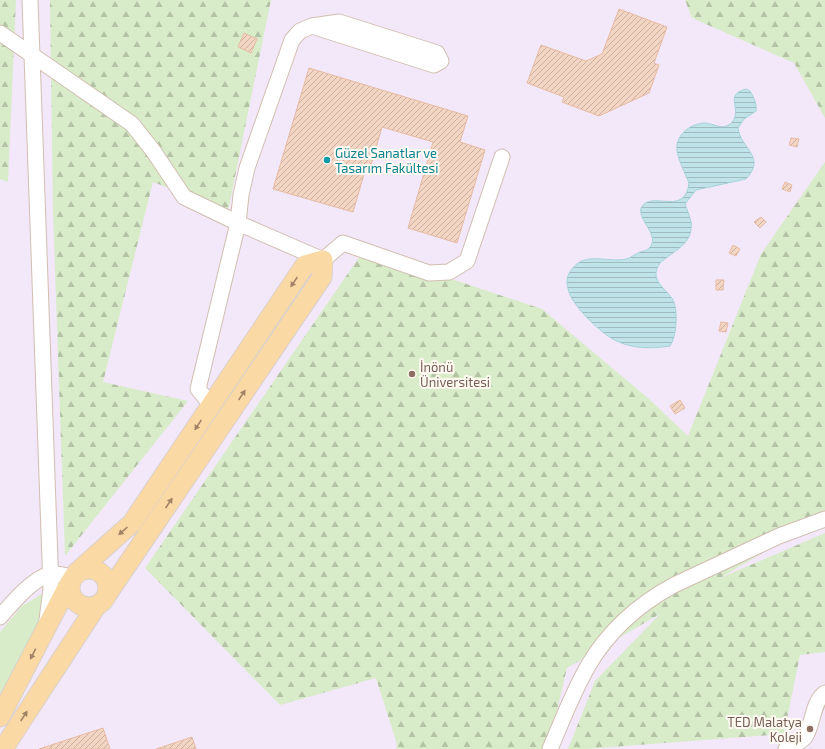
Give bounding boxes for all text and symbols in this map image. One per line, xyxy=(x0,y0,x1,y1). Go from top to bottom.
place label: Güzel Sanatlar ve Tasarım Fakültesi xyxy=(335,145,438,176)
marker: Güzel Sanatlar ve Tasarım Fakültesi xyxy=(322,155,332,165)
one-way arrow xyxy=(290,277,298,287)
place label: İnönü Üniversitesi xyxy=(420,359,490,390)
marker: İnönü Üniversitesi xyxy=(407,369,417,379)
one-way arrow xyxy=(238,390,246,401)
one-way arrow xyxy=(194,419,202,430)
one-way arrow xyxy=(165,498,173,508)
one-way arrow xyxy=(118,526,128,535)
one-way arrow xyxy=(29,648,36,660)
one-way arrow xyxy=(20,711,28,722)
place label: TED Malatya Koleji xyxy=(727,714,802,745)
marker: TED Malatya Koleji xyxy=(805,724,815,734)

